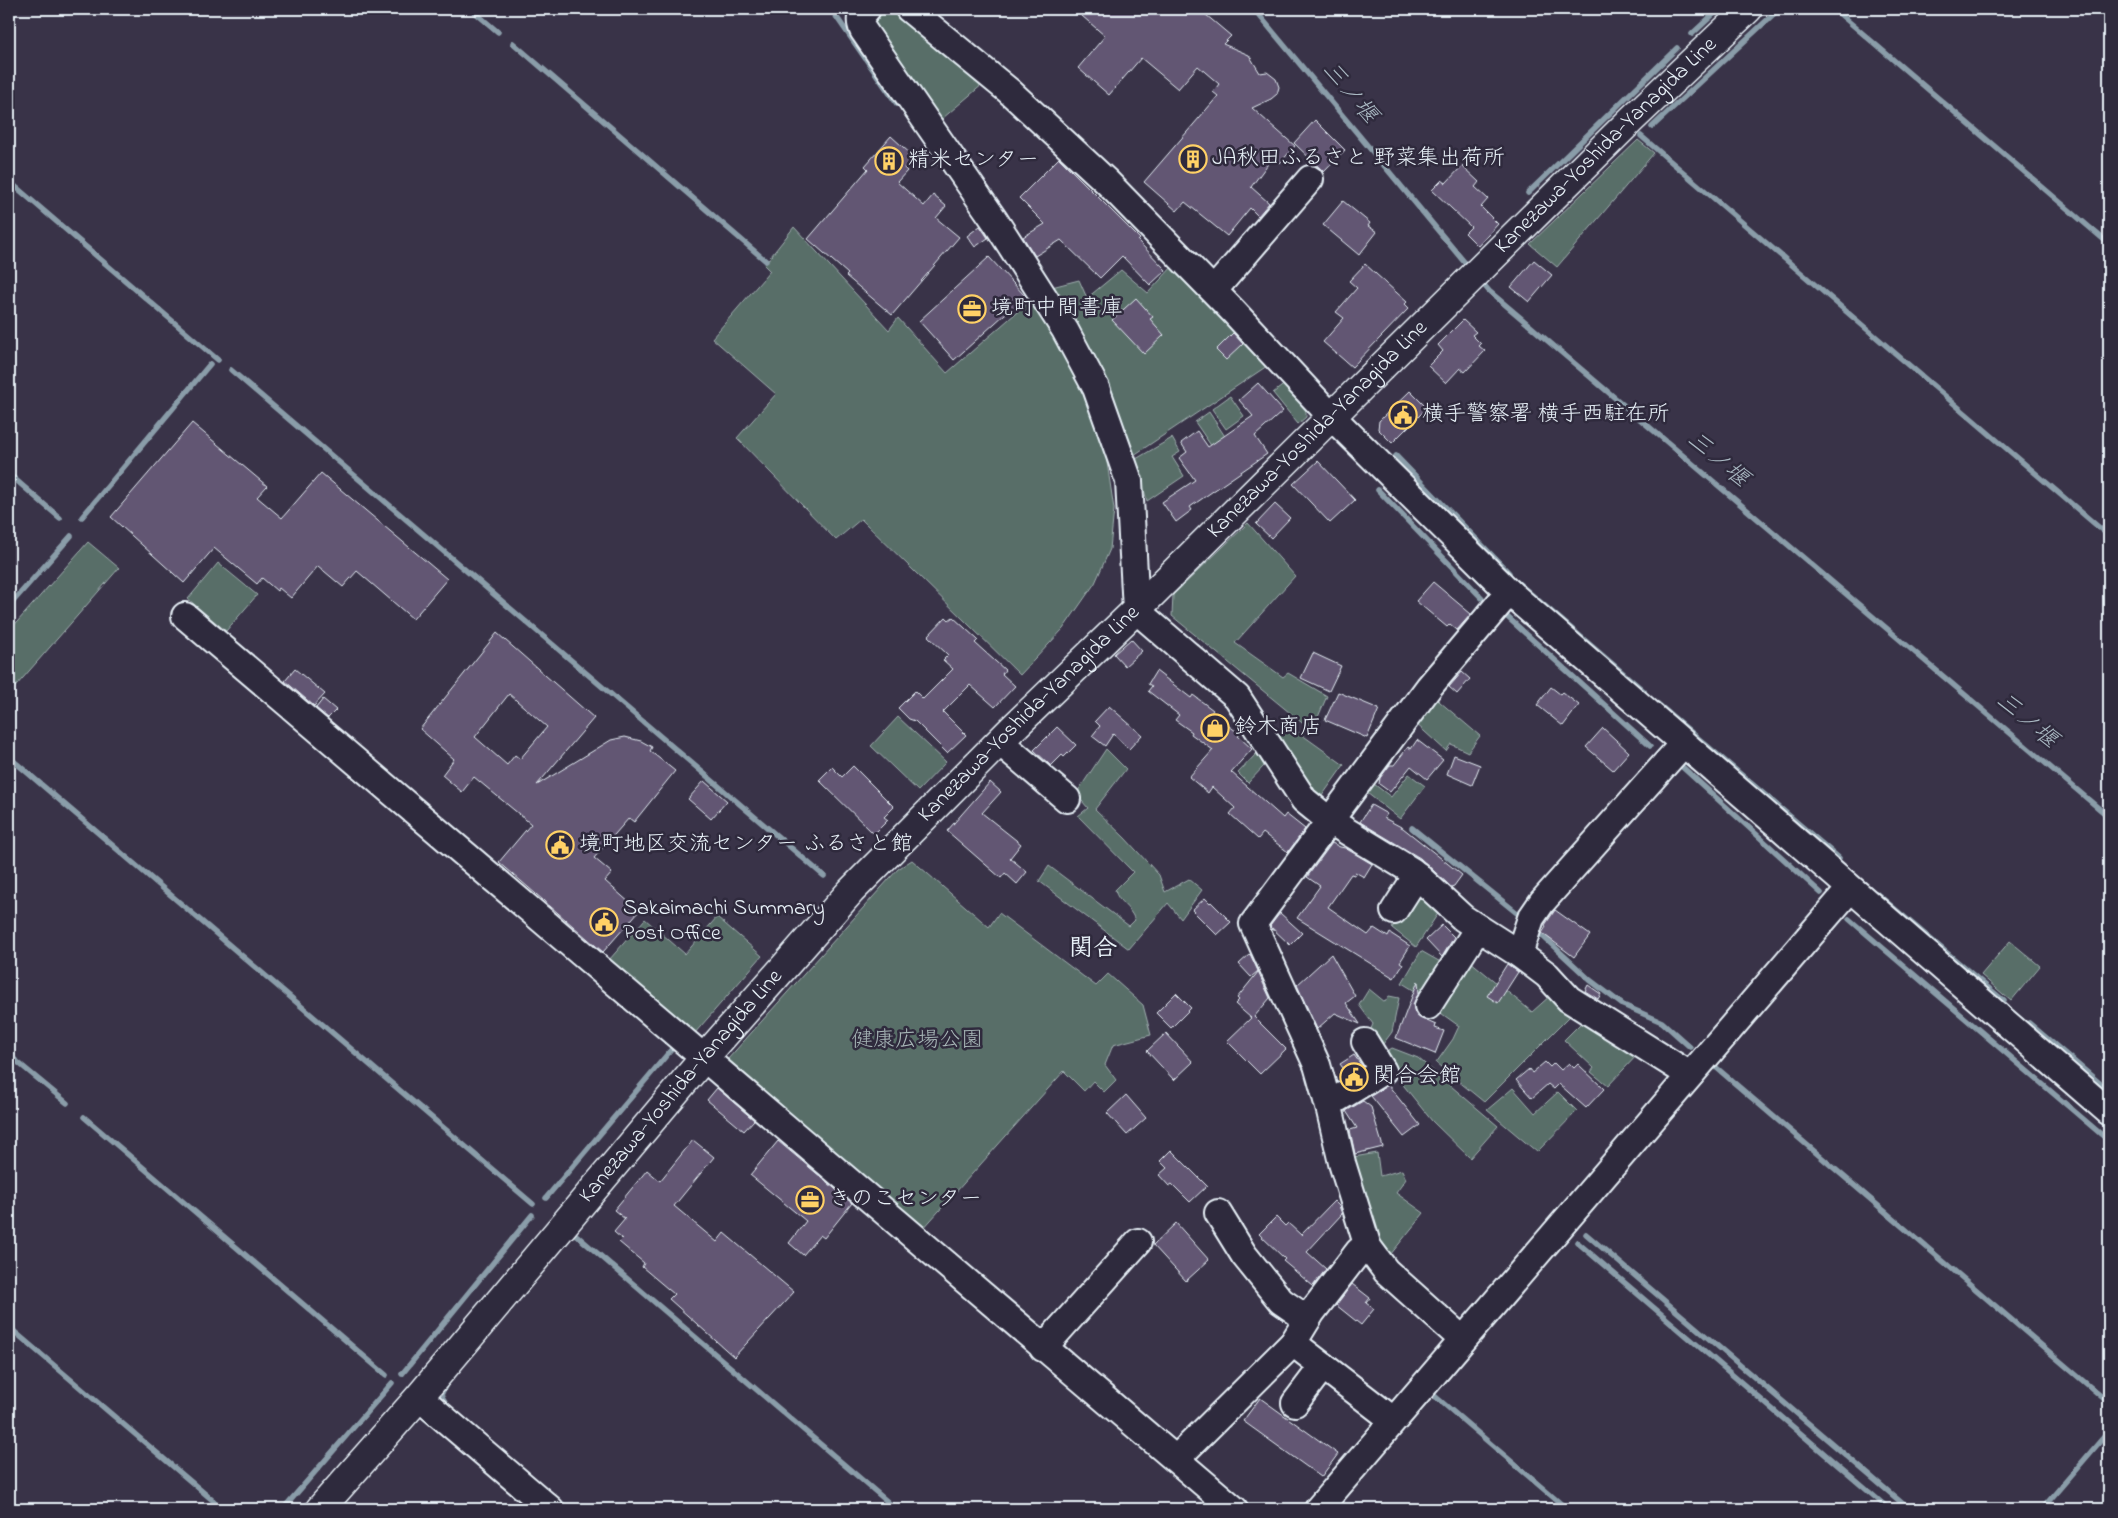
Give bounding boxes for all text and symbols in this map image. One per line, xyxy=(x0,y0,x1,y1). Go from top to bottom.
street label: Kanezawa-Yoshida-Yanagida Line xyxy=(1488,30,1725,262)
water label: 三ノ堰 xyxy=(1312,54,1387,134)
place label: JA秋田ふるさと 野菜集出荷所 xyxy=(1212,143,1505,175)
building icon: JA秋田ふるさと 野菜集出荷所 xyxy=(1178,144,1208,174)
place label: 精米センター xyxy=(908,145,1039,177)
building icon: 精米センター xyxy=(874,146,904,176)
place label: 境町中間書庫 xyxy=(991,293,1123,325)
office icon: 境町中間書庫 xyxy=(957,294,987,324)
street label: Kanezawa-Yoshida-Yanagida Line xyxy=(1200,313,1436,547)
place label: 横手警察署 横手西駐在所 xyxy=(1422,399,1670,431)
public building icon: 横手警察署 横手西駐在所 xyxy=(1388,400,1418,430)
water label: 三ノ堰 xyxy=(1678,423,1758,498)
street label: Kanezawa-Yoshida-Yanagida Line xyxy=(911,598,1148,830)
water label: 三ノ堰 xyxy=(1987,684,2067,759)
place label: 鈴木商店 xyxy=(1234,712,1322,744)
shop icon: 鈴木商店 xyxy=(1200,713,1230,743)
place label: 境町地区交流センター ふるさと館 xyxy=(579,829,913,861)
public building icon: 境町地区交流センター ふるさと館 xyxy=(545,830,575,860)
place label: Sakaimachi Summary Post Office xyxy=(623,893,825,950)
public building icon: Sakaimachi Summary Post Office xyxy=(589,907,619,937)
district label: 関合 xyxy=(1069,932,1117,967)
street label: Kanezawa-Yoshida-Yanagida Line xyxy=(572,962,791,1211)
park label: 健康広場公園 xyxy=(851,1025,983,1057)
place label: 関合会館 xyxy=(1373,1061,1461,1093)
public building icon: 関合会館 xyxy=(1339,1062,1369,1092)
place label: きのこセンター xyxy=(829,1184,982,1216)
office icon: きのこセンター xyxy=(795,1185,825,1215)

